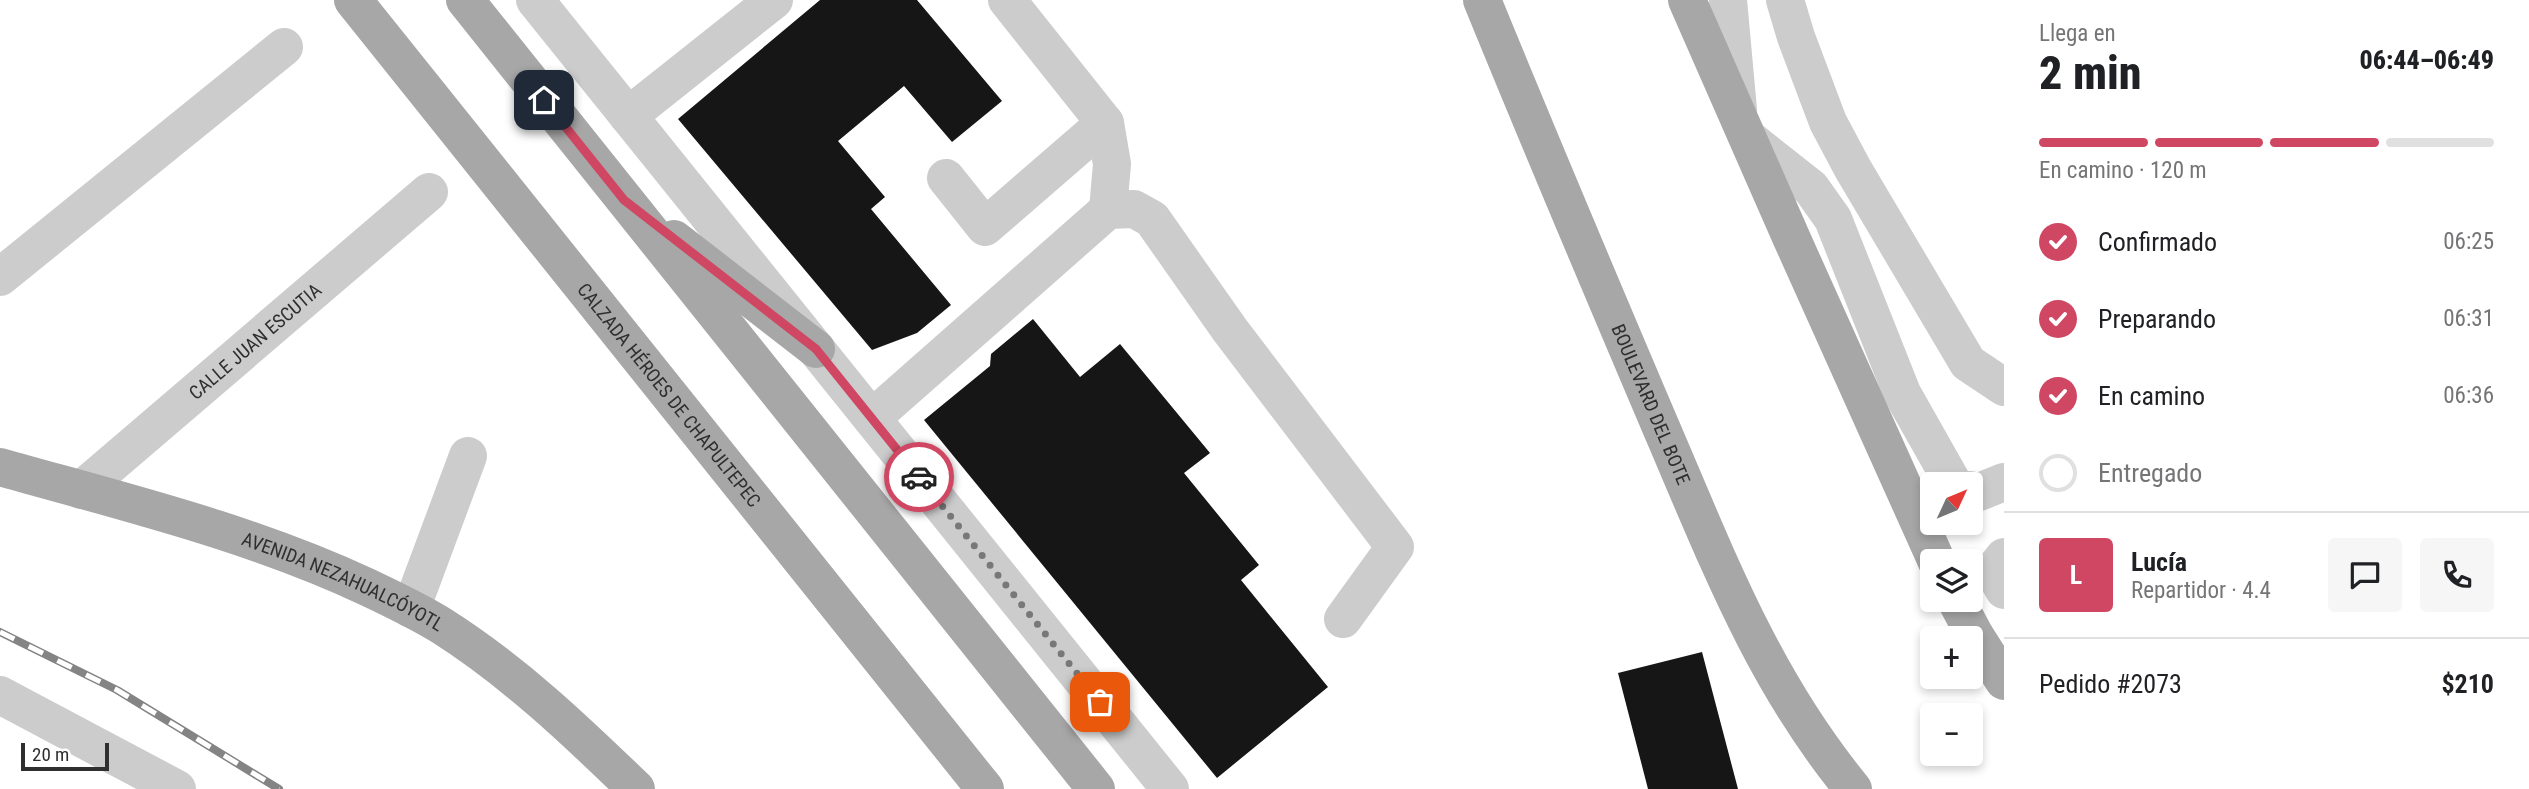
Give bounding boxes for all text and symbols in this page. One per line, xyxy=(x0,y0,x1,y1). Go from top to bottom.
text: Llega en xyxy=(2039,20,2116,47)
text: 06:44–06:49 xyxy=(2360,45,2494,75)
text: 2 min xyxy=(2039,46,2142,100)
pin xyxy=(514,70,574,130)
icon: home xyxy=(525,81,563,119)
text: En camino · 120 m xyxy=(2039,157,2207,184)
icon: check xyxy=(2039,223,2077,261)
text: Confirmado xyxy=(2098,227,2217,257)
text: 06:25 xyxy=(2443,228,2494,255)
street label: CALLE JUAN ESCUTIA xyxy=(184,278,326,404)
street label: CALZADA HÉROES DE CHAPULTEPEC xyxy=(572,279,766,512)
icon: check xyxy=(2039,300,2077,338)
text: Preparando xyxy=(2098,304,2216,334)
text: 06:31 xyxy=(2443,305,2494,332)
street label: BOULEVARD DEL BOTE xyxy=(1607,321,1695,488)
icon: check xyxy=(2039,377,2077,415)
text: En camino xyxy=(2098,381,2205,411)
text: 06:36 xyxy=(2443,382,2494,409)
courier xyxy=(884,442,954,512)
icon: car xyxy=(900,458,938,496)
text: Entregado xyxy=(2098,458,2202,488)
north arrow xyxy=(1920,472,1983,536)
map controls xyxy=(1920,472,1983,766)
street label: AVENIDA NEZAHUALCÓYOTL xyxy=(239,527,448,636)
button: chat xyxy=(2328,538,2402,612)
button: phone xyxy=(2420,538,2494,612)
text: Lucía xyxy=(2131,547,2187,577)
button: layers xyxy=(1920,549,1983,612)
text: L xyxy=(2070,560,2082,590)
text: Repartidor · 4.4 xyxy=(2131,577,2271,604)
button: + xyxy=(1920,626,1983,689)
text: Pedido #2073 xyxy=(2039,669,2182,699)
text: $210 xyxy=(2441,669,2494,699)
pin xyxy=(1070,672,1130,732)
icon: bag xyxy=(1081,683,1119,721)
button: − xyxy=(1920,703,1983,766)
scale bar xyxy=(21,740,108,772)
text: 20 m xyxy=(32,743,69,766)

